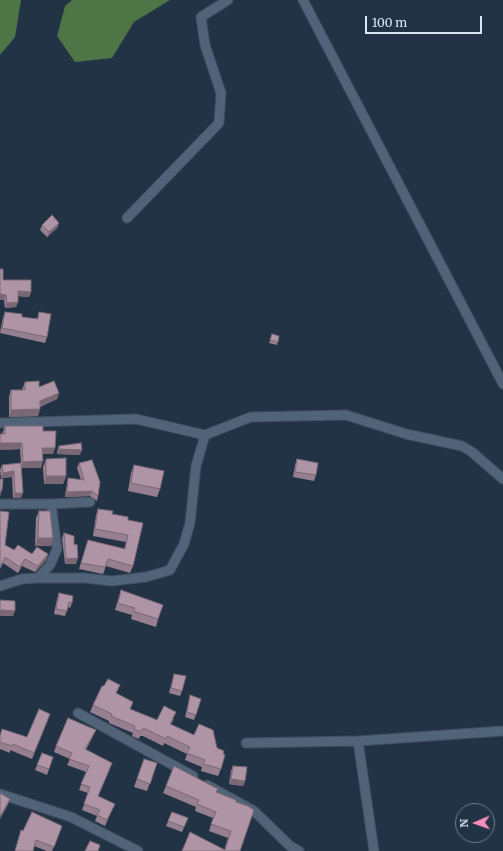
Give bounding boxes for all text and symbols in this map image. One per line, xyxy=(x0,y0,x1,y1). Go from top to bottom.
scale bar xyxy=(367,8,484,34)
text: 100 m xyxy=(372,15,407,30)
north arrow xyxy=(455,803,495,843)
text: N xyxy=(457,819,471,828)

